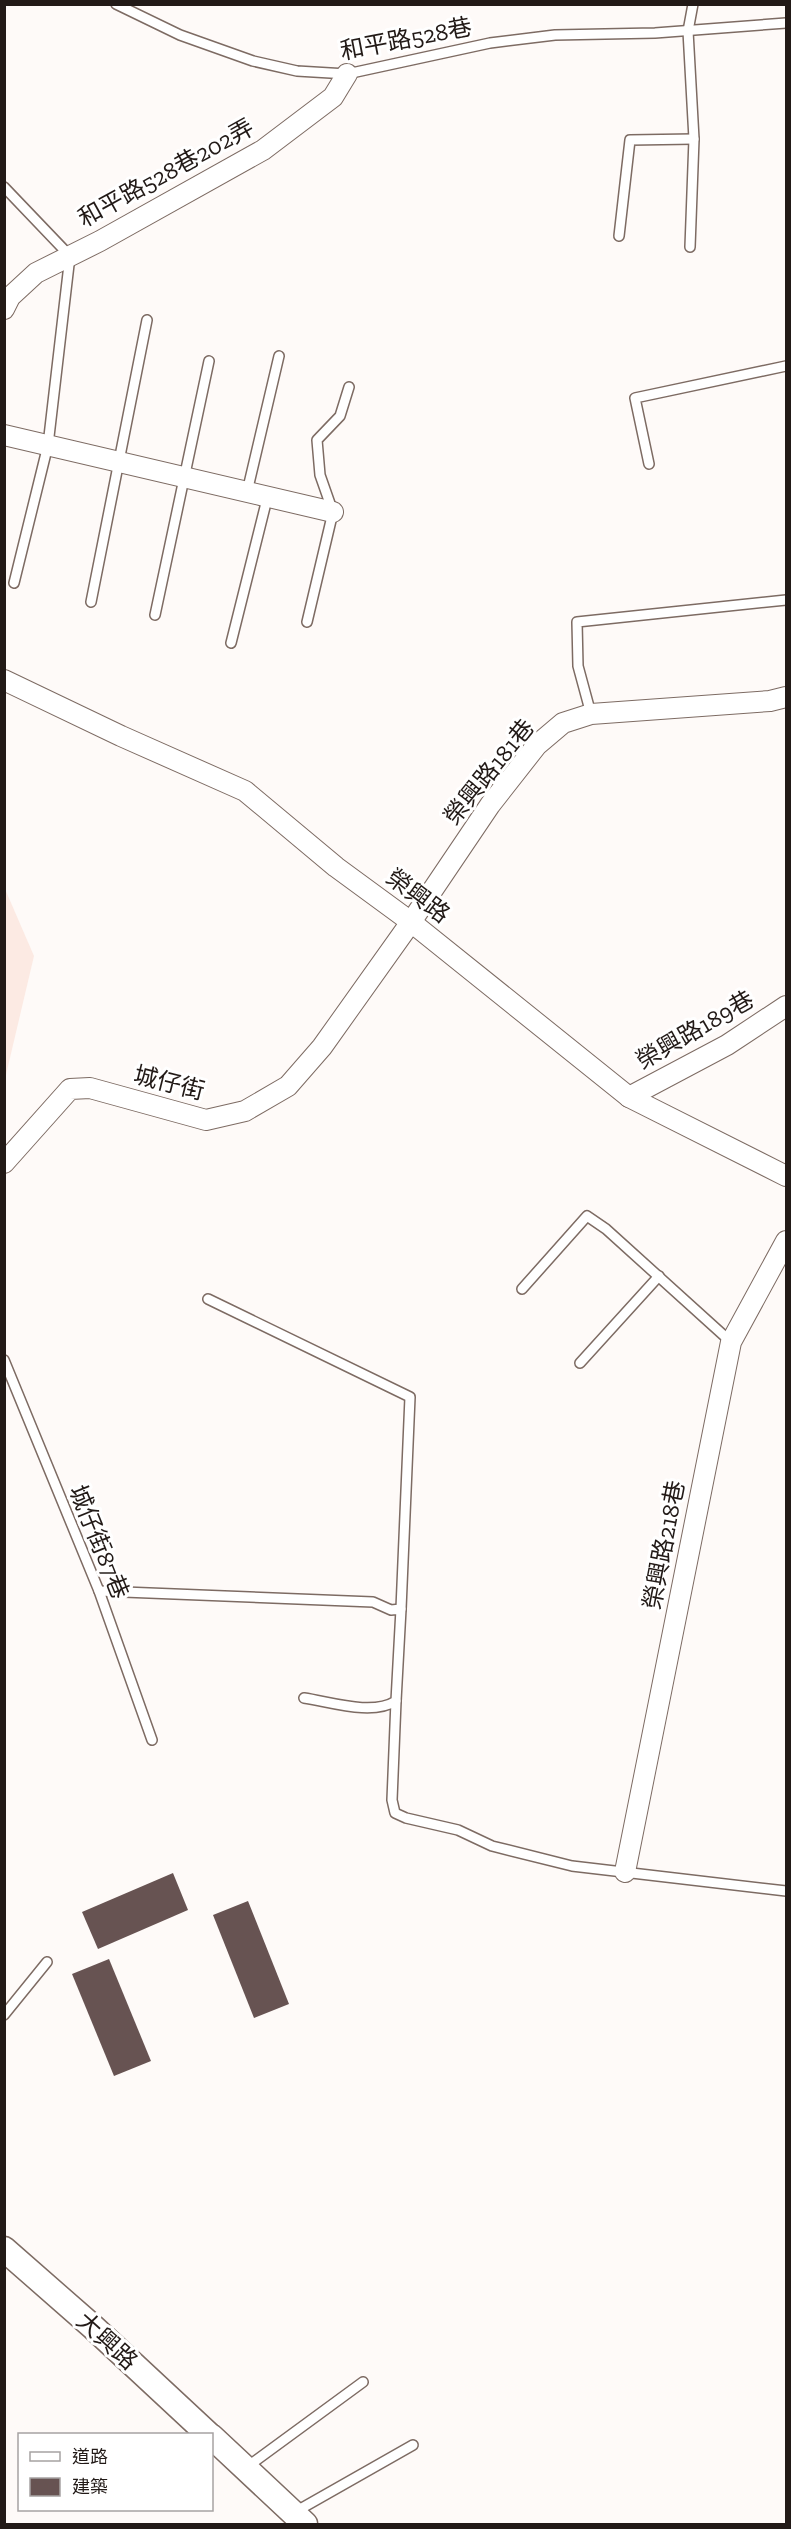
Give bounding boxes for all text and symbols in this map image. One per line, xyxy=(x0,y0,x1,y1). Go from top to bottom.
street label: 和平路528巷 xyxy=(338,12,474,65)
street label: 和平路528巷202弄 xyxy=(73,112,259,233)
street label: 榮興路181巷 xyxy=(437,713,540,830)
street label: 榮興路 xyxy=(381,862,456,929)
street label: 榮興路189巷 xyxy=(631,984,759,1075)
street label: 城仔街 xyxy=(131,1060,208,1105)
street label: 榮興路218巷 xyxy=(637,1478,690,1612)
street label: 城仔街87巷 xyxy=(64,1481,135,1603)
street label: 大興路 xyxy=(71,2306,144,2375)
legend xyxy=(18,2433,213,2511)
text: 道路 xyxy=(72,2446,108,2468)
text: 建築 xyxy=(72,2476,108,2498)

